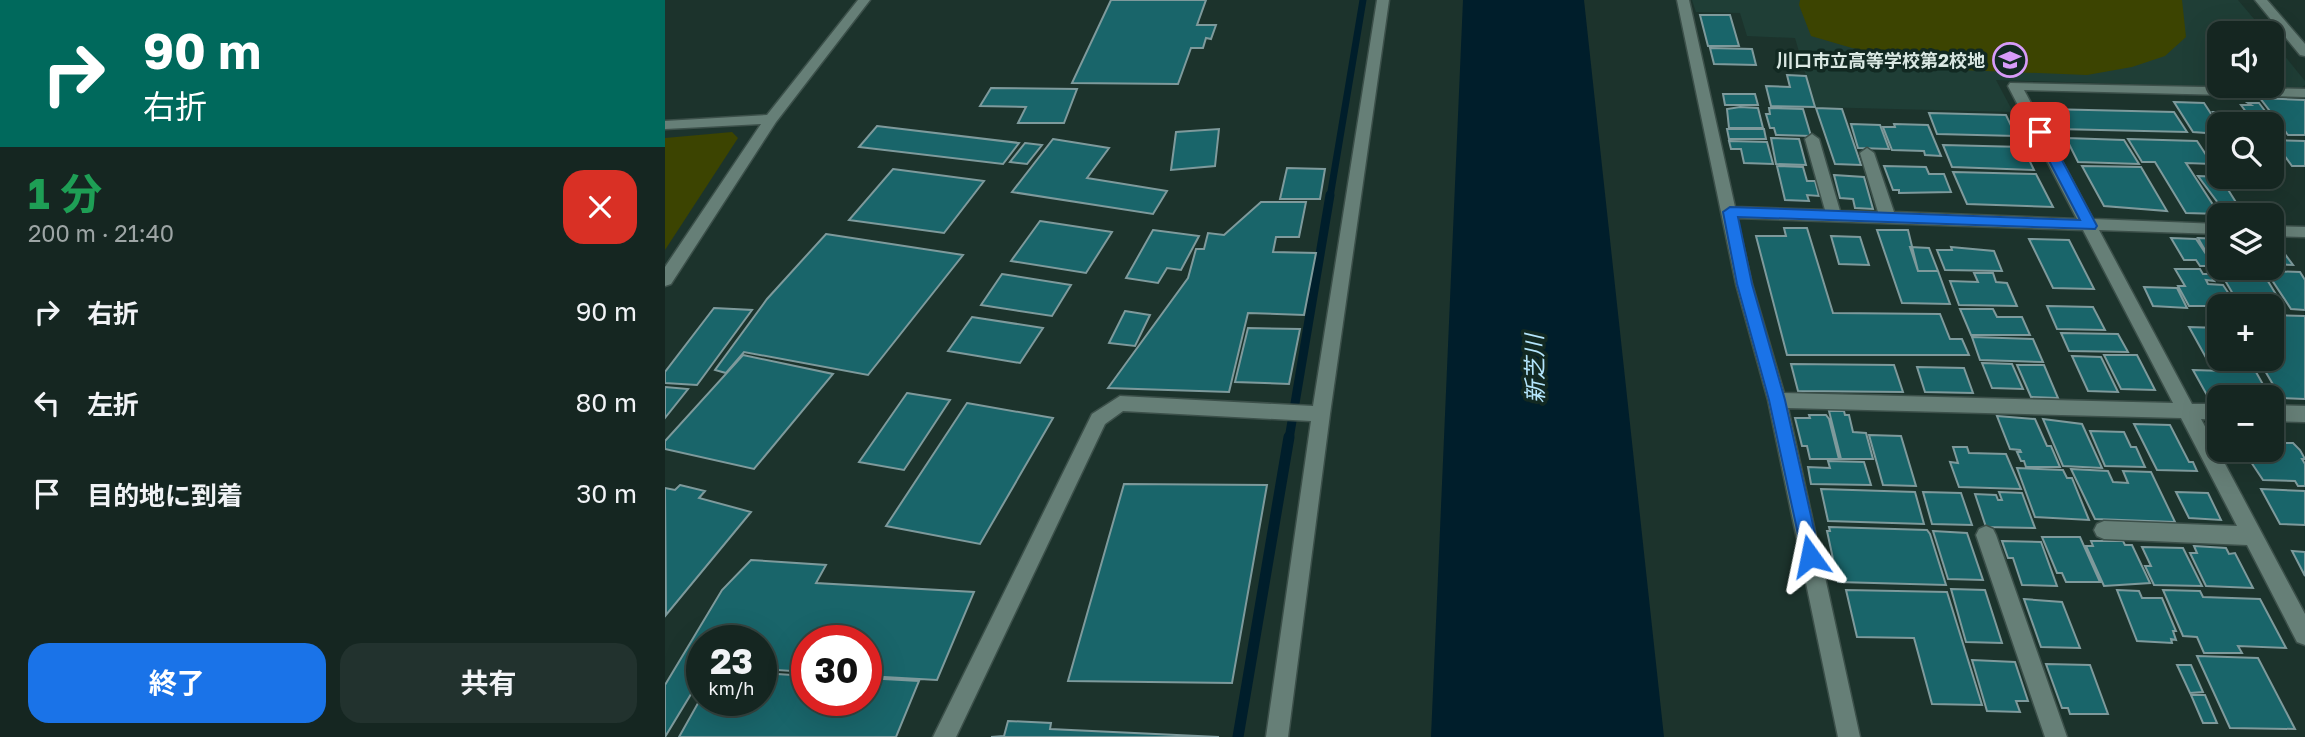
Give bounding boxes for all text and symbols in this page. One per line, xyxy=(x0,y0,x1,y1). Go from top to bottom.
text: 90 m xyxy=(143,21,261,80)
map controls xyxy=(2207,21,2284,462)
button: sound xyxy=(2207,21,2284,98)
icon: right xyxy=(28,28,119,119)
school or university icon: 川口市立高等学校第2校地 xyxy=(1991,41,2029,79)
place label: 川口市立高等学校第2校地 xyxy=(1776,49,1985,71)
text: 右折 xyxy=(143,87,207,125)
pin xyxy=(2010,102,2070,162)
button: search xyxy=(2207,112,2284,189)
icon: arrive xyxy=(2021,113,2059,151)
text: 1 分 xyxy=(28,168,102,218)
button: close xyxy=(563,170,637,244)
button: layers xyxy=(2207,203,2284,280)
text: 200 m · 21:40 xyxy=(28,219,174,247)
icon: right xyxy=(28,293,66,331)
button: + xyxy=(2207,294,2284,371)
text: 90 m xyxy=(576,296,637,327)
text: 右折 xyxy=(87,298,139,329)
water label: 新芝川 xyxy=(1519,331,1549,404)
icon: left xyxy=(28,384,66,422)
button: − xyxy=(2207,385,2284,462)
text: 80 m xyxy=(576,387,637,418)
text: 左折 xyxy=(87,389,139,420)
icon: arrive xyxy=(28,475,66,513)
text: 30 m xyxy=(576,478,637,509)
text: 目的地に到着 xyxy=(87,480,243,511)
position arrow xyxy=(1773,519,1847,593)
speed limit sign: 30 xyxy=(791,625,882,716)
text: 23 xyxy=(710,640,753,682)
button: 終了 xyxy=(28,643,326,723)
button: 共有 xyxy=(340,643,637,723)
text: km/h xyxy=(709,677,754,699)

